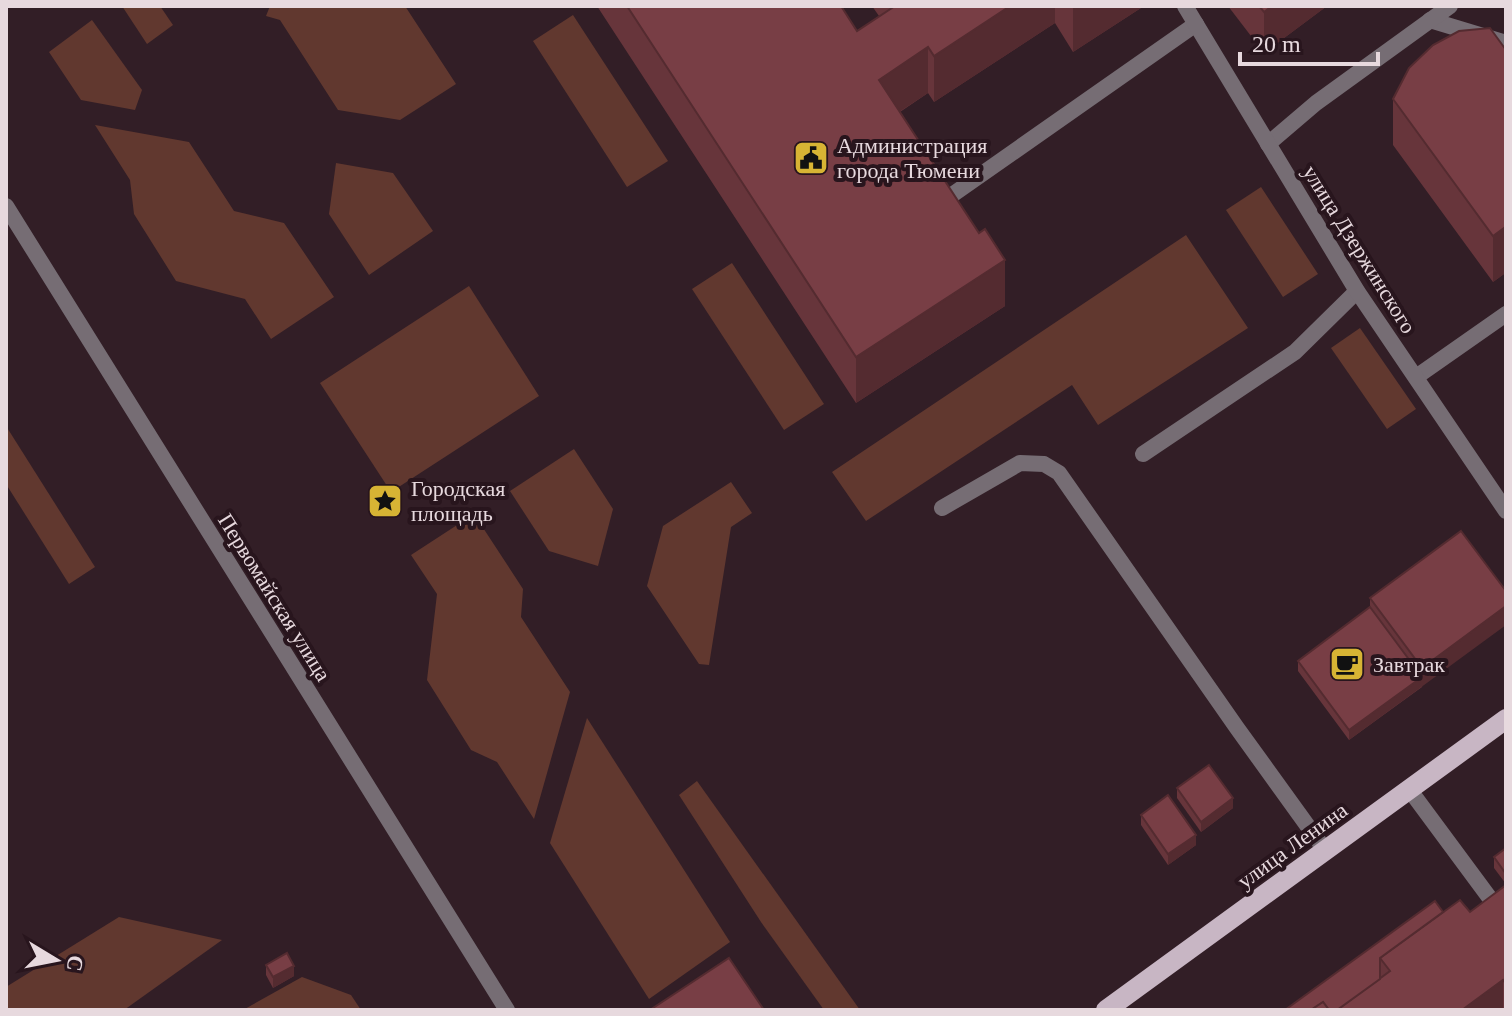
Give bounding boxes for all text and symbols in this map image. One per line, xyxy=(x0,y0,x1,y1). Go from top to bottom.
scale bar xyxy=(1240,16,1378,66)
text: 20 m xyxy=(1252,31,1301,57)
place label: Администрация города Тюмени xyxy=(837,133,987,183)
public building icon: Администрация города Тюмени xyxy=(792,139,830,177)
street label: улица Дзержинского xyxy=(1298,161,1421,338)
place label: Городская площадь xyxy=(411,476,505,526)
place icon: Городская площадь xyxy=(366,482,404,520)
street label: Первомайская улица xyxy=(213,509,336,686)
cafe icon: Завтрак xyxy=(1328,645,1366,683)
place label: Завтрак xyxy=(1373,652,1445,677)
street label: улица Ленина xyxy=(1233,797,1352,894)
north arrow xyxy=(16,920,96,1000)
text: С xyxy=(62,953,89,973)

